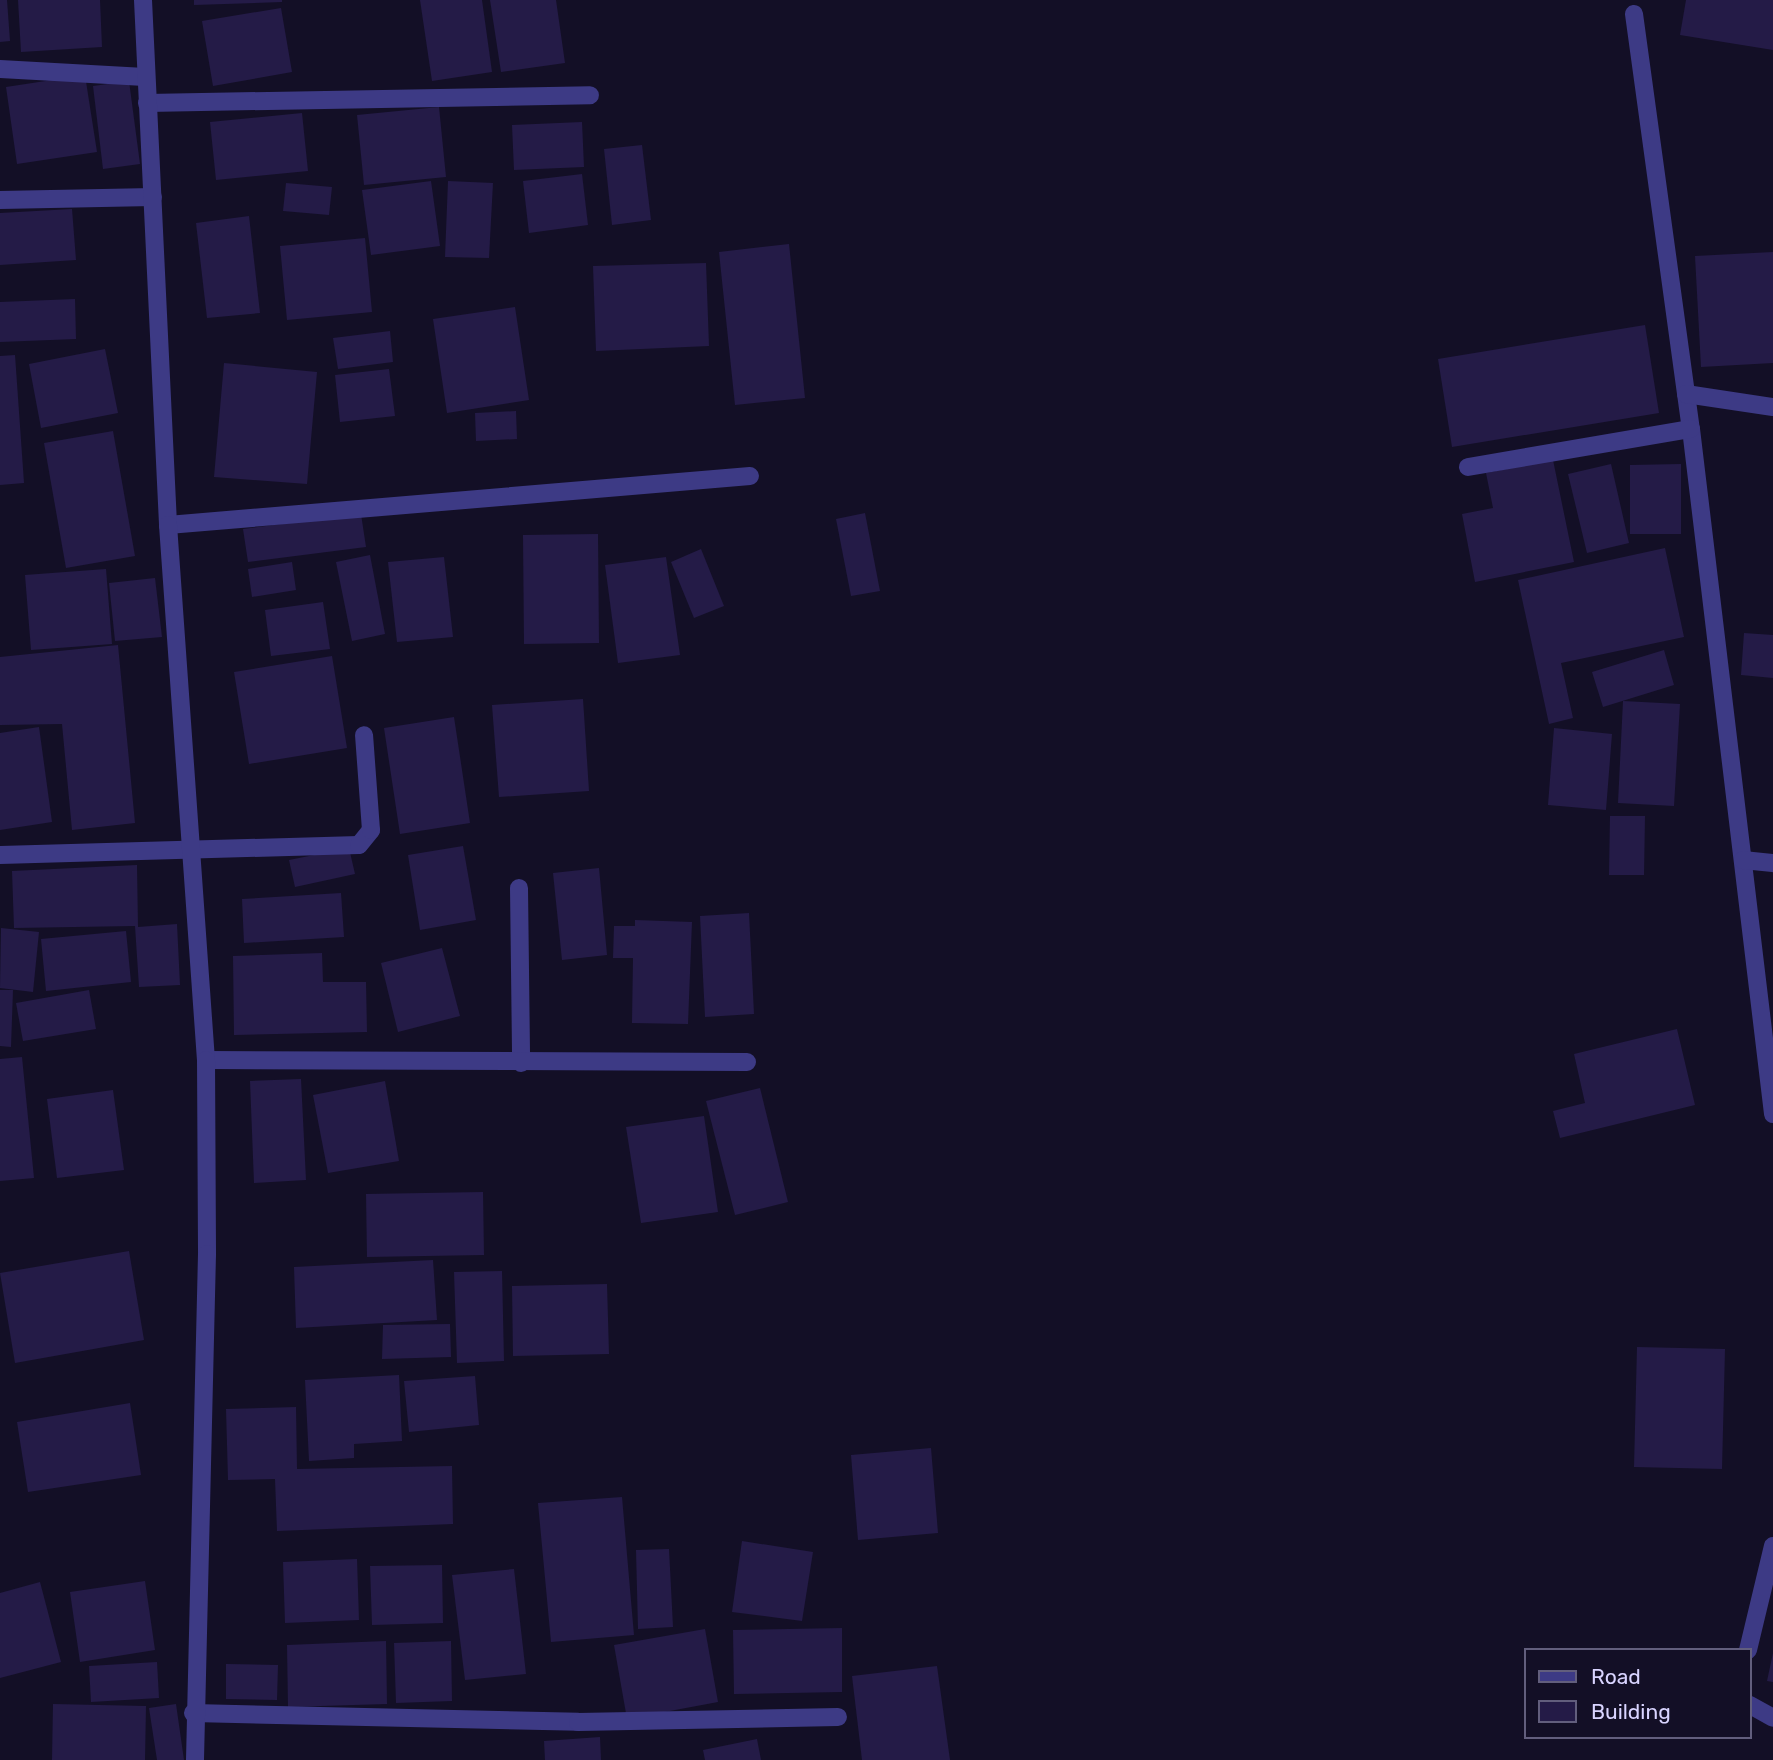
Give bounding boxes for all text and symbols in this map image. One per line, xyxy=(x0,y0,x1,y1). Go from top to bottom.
legend xyxy=(1524,1648,1752,1739)
text: Road xyxy=(1591,1664,1641,1689)
text: Building xyxy=(1591,1699,1671,1724)

